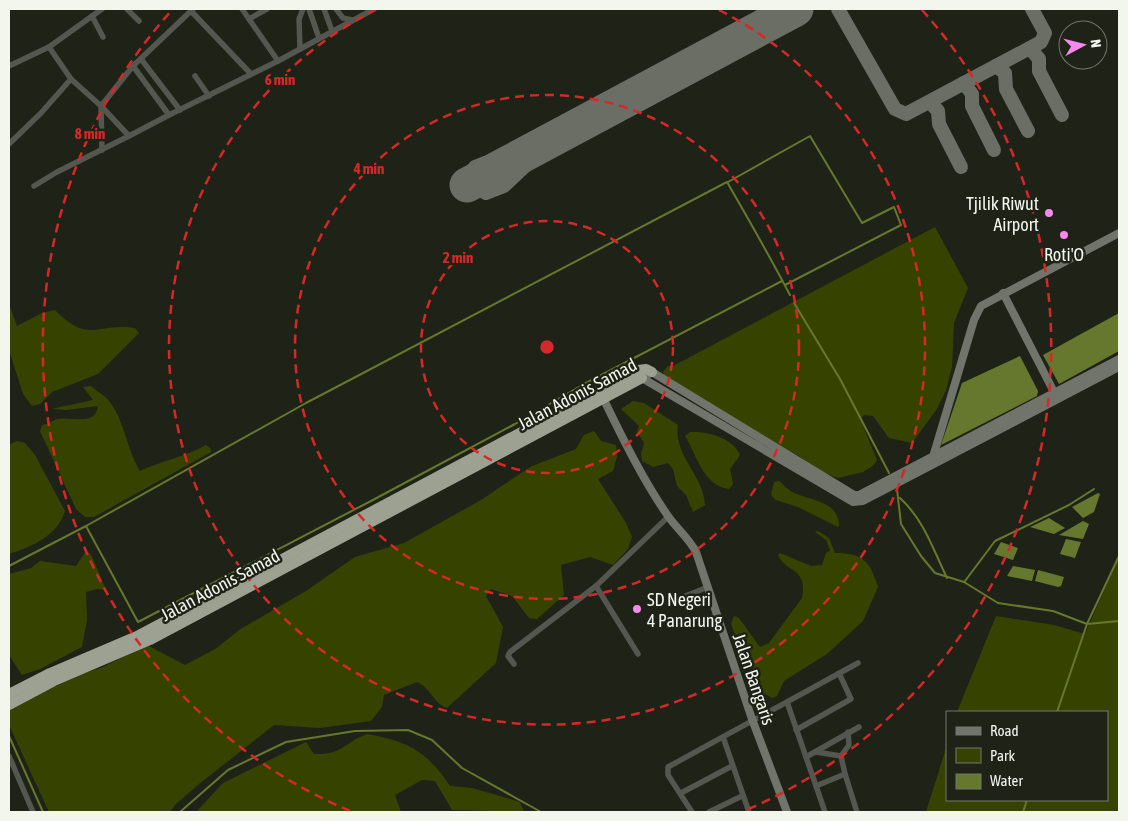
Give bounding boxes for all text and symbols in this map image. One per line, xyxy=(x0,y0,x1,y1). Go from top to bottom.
north arrow xyxy=(1058,20,1108,70)
text: N xyxy=(1087,38,1104,48)
text: 6 min xyxy=(265,71,295,88)
text: 8 min xyxy=(75,125,105,142)
text: 4 min xyxy=(353,160,384,177)
place label: Tjilik Riwut Airport xyxy=(966,193,1039,235)
marker: Tjilik Riwut Airport xyxy=(1043,207,1055,219)
marker: Roti'O xyxy=(1058,229,1070,241)
place label: Roti'O xyxy=(1044,244,1084,265)
text: 2 min xyxy=(443,249,473,266)
centre of rings xyxy=(538,338,556,356)
street label: Jalan Adonis Samad xyxy=(514,354,640,434)
street label: Jalan Adonis Samad xyxy=(157,545,283,625)
place label: SD Negeri 4 Panarung xyxy=(647,589,723,631)
marker: SD Negeri 4 Panarung xyxy=(631,603,643,615)
street label: Jalan Bangaris xyxy=(729,630,779,728)
legend xyxy=(946,711,1108,801)
text: Road xyxy=(990,722,1019,739)
text: Park xyxy=(990,747,1015,764)
text: Water xyxy=(990,772,1023,789)

